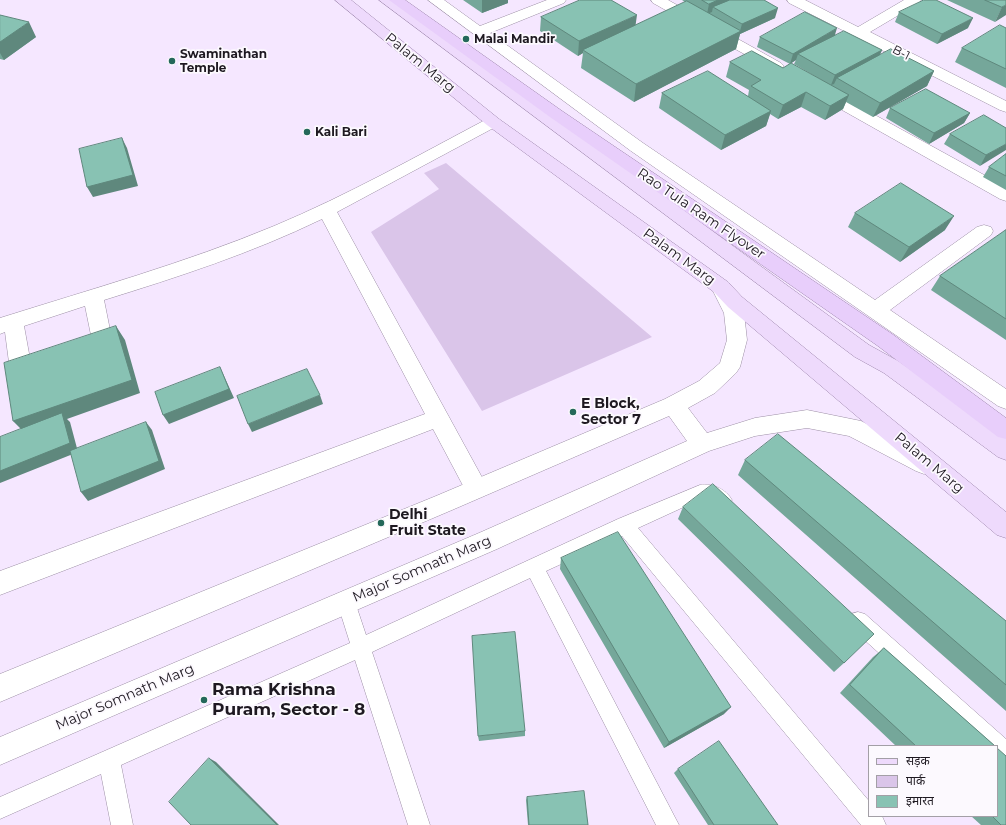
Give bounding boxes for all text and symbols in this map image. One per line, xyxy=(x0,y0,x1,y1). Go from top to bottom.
street label: Palam Marg xyxy=(382,30,458,96)
place label: Malai Mandir xyxy=(474,32,555,46)
marker: Malai Mandir xyxy=(461,34,471,44)
street label: B-1 xyxy=(890,43,912,63)
place label: Swaminathan Temple xyxy=(180,47,267,75)
marker: Swaminathan Temple xyxy=(167,56,177,66)
place label: Kali Bari xyxy=(315,125,367,139)
marker: Kali Bari xyxy=(302,127,312,137)
street label: Rao Tula Ram Flyover xyxy=(634,165,768,263)
street label: Palam Marg xyxy=(640,225,718,289)
place label: E Block, Sector 7 xyxy=(581,396,641,428)
marker: E Block, Sector 7 xyxy=(568,407,578,417)
street label: Palam Marg xyxy=(891,429,967,497)
place label: Delhi Fruit State xyxy=(389,507,466,540)
marker: Delhi Fruit State xyxy=(376,518,386,528)
street label: Major Somnath Marg xyxy=(350,532,494,606)
street label: Major Somnath Marg xyxy=(53,660,197,734)
place label: Rama Krishna Puram, Sector - 8 xyxy=(212,680,365,720)
marker: Rama Krishna Puram, Sector - 8 xyxy=(199,695,209,705)
legend xyxy=(868,745,998,817)
text: सड़क xyxy=(906,753,930,768)
text: पार्क xyxy=(906,773,925,788)
text: इमारत xyxy=(906,793,934,808)

